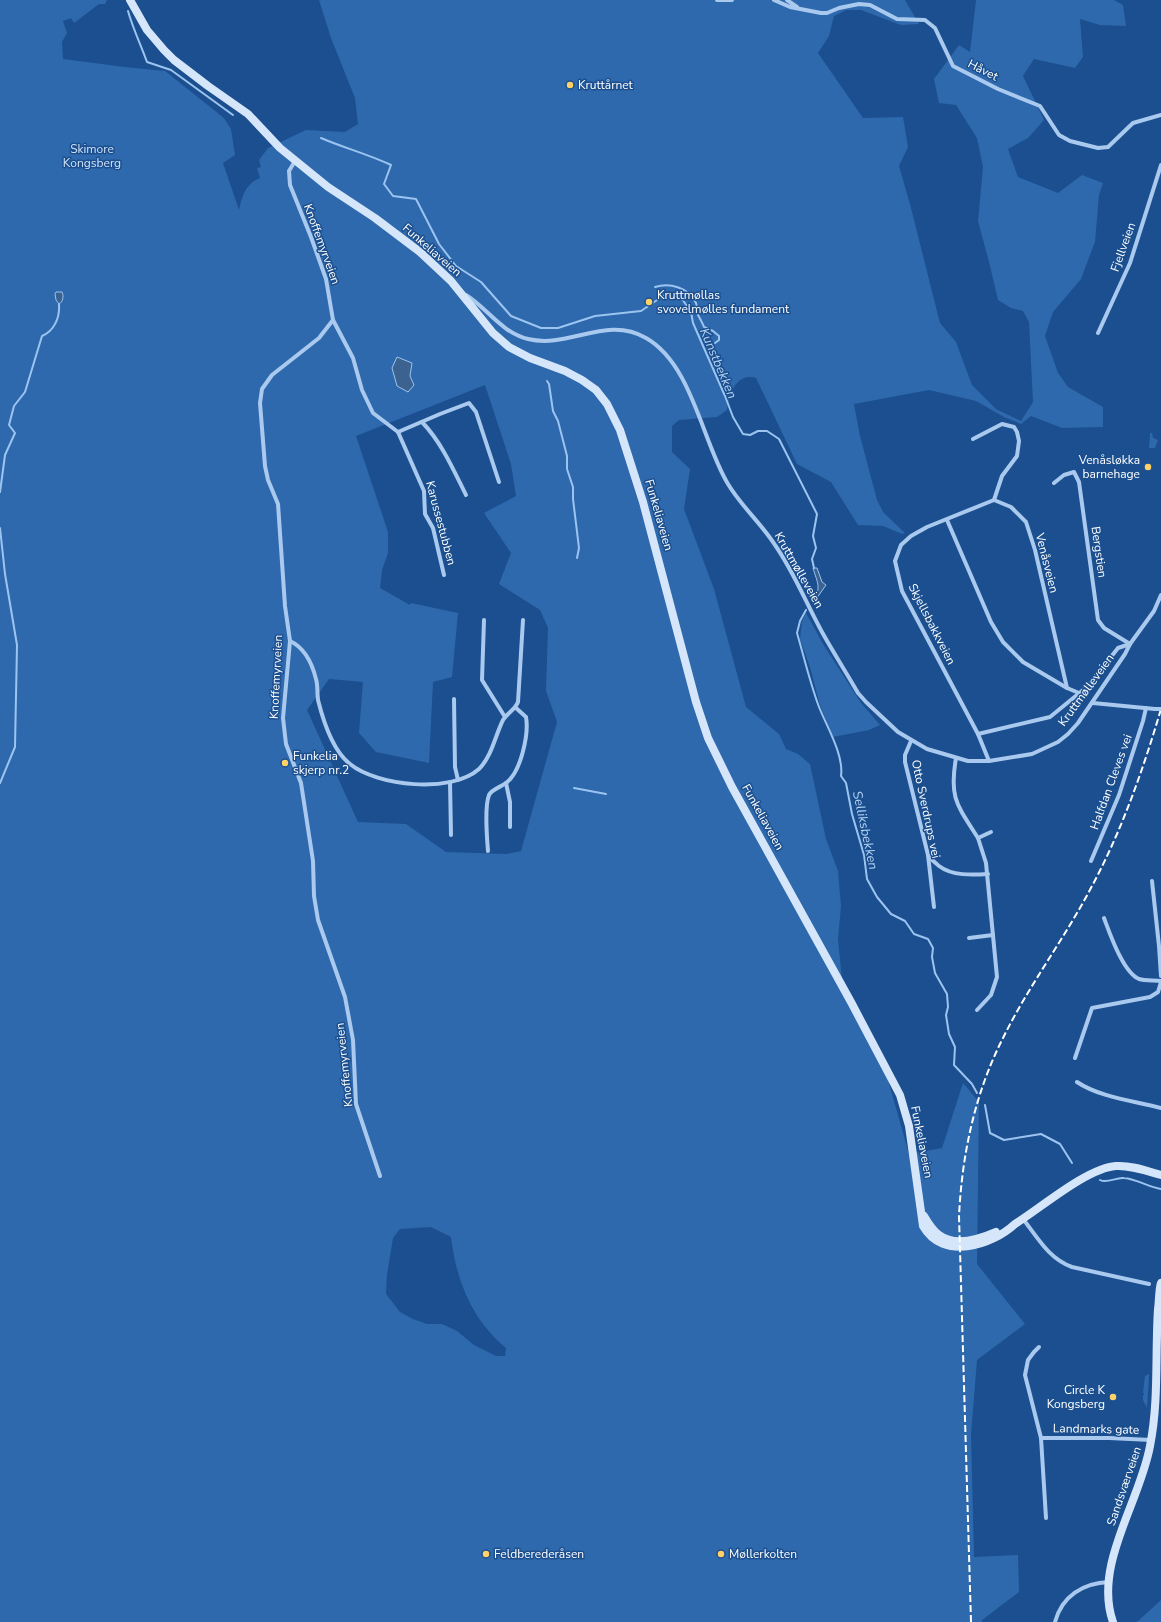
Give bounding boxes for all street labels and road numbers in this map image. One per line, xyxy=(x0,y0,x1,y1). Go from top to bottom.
street label: Håvet xyxy=(965,56,1002,85)
street label: Knoffemyrveien xyxy=(300,202,344,286)
street label: Funkeliaveien xyxy=(399,220,465,280)
street label: Fjellveien xyxy=(1107,220,1139,274)
street label: Funkeliaveien xyxy=(641,478,677,552)
street label: Karussestubben xyxy=(422,479,460,567)
street label: Bergstien xyxy=(1087,525,1111,579)
street label: Kruttmølleveien xyxy=(771,529,827,611)
street label: Venåsveien xyxy=(1032,530,1062,595)
street label: Skjellsbakkveien xyxy=(905,581,959,667)
street label: Knoffemyrveien xyxy=(266,634,286,720)
street label: Kruttmølleveien xyxy=(1054,651,1118,729)
street label: Halfdan Cleves vei xyxy=(1086,732,1136,832)
street label: Otto Sverdrups vei xyxy=(908,758,944,860)
street label: Funkeliaveien xyxy=(738,781,788,853)
street label: Knoffemyrveien xyxy=(332,1022,356,1108)
street label: Funkeliaveien xyxy=(907,1104,937,1180)
street label: Landmarks gate xyxy=(1053,1420,1139,1438)
street label: Sandsværveien xyxy=(1103,1444,1145,1528)

